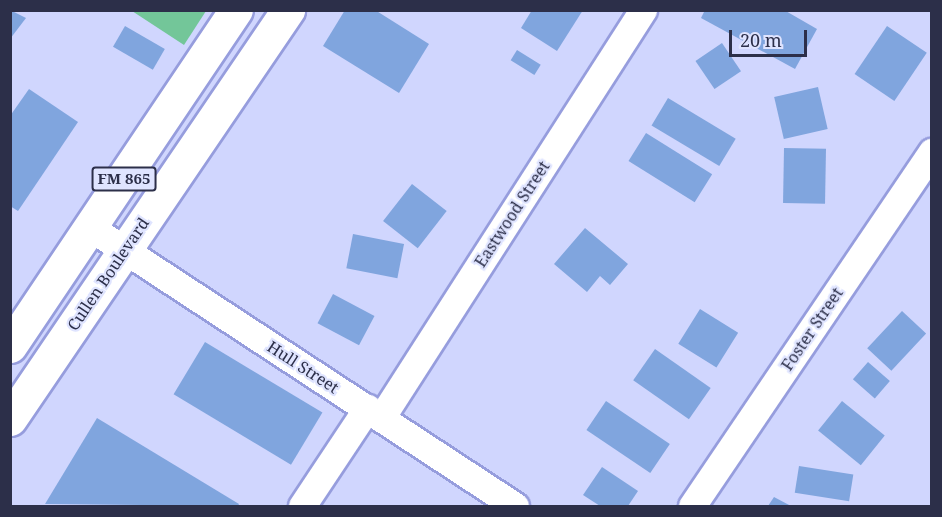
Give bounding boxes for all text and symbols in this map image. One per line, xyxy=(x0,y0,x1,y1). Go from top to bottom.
scale bar xyxy=(732,18,810,56)
text: 20 m xyxy=(740,28,782,52)
street label: Eastwood Street xyxy=(471,157,553,271)
road number: FM 865 xyxy=(91,167,157,191)
street label: Cullen Boulevard xyxy=(63,214,153,334)
street label: Foster Street xyxy=(777,284,847,374)
street label: Hull Street xyxy=(264,337,342,397)

